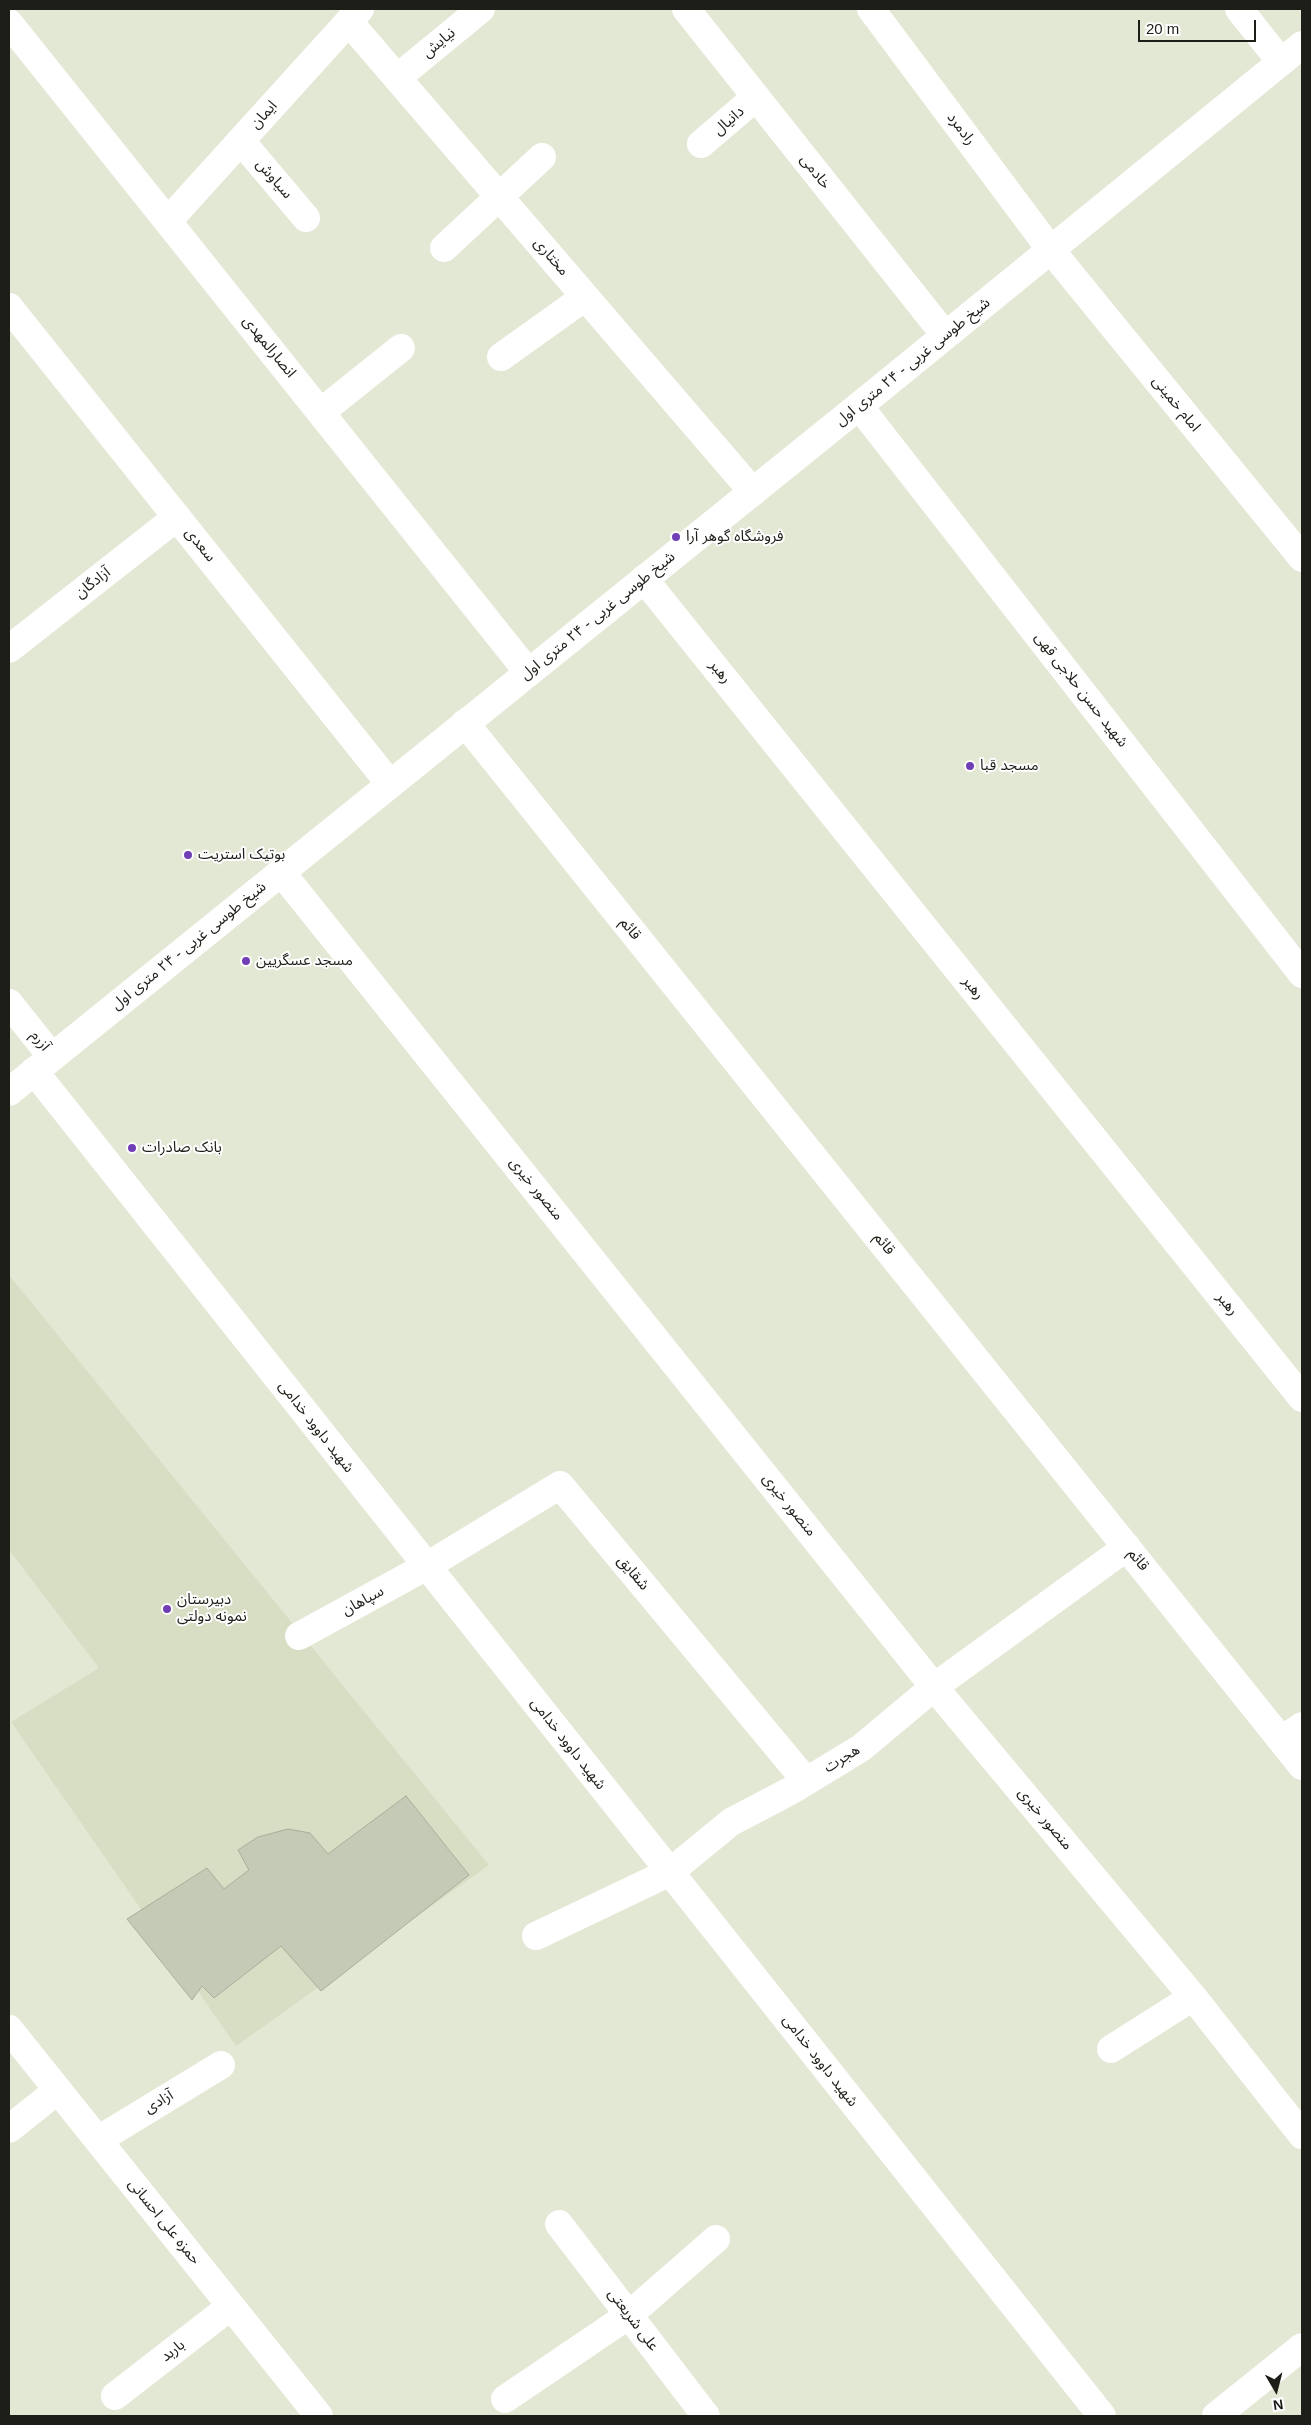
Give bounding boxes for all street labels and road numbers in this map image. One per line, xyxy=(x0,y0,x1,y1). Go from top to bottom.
street label: نیایش xyxy=(419,24,459,62)
street label: ایمان xyxy=(247,97,281,133)
street label: دانیال xyxy=(710,103,748,139)
street label: رادمرد xyxy=(943,109,979,149)
street label: خادمی xyxy=(796,151,834,193)
street label: سیاوش xyxy=(252,156,296,202)
street label: مختاری xyxy=(530,234,572,280)
street label: شیخ طوسی غربی - ۲۴ متری اول xyxy=(832,294,994,430)
street label: انصارالمهدی xyxy=(239,312,299,382)
street label: امام خمینی xyxy=(1148,372,1204,436)
street label: سعدی xyxy=(181,524,219,566)
street label: شیخ طوسی غربی - ۲۴ متری اول xyxy=(517,548,679,684)
street label: آزادگان xyxy=(72,564,114,602)
street label: شهید حسن حلاجی قهی xyxy=(1030,629,1132,751)
street label: رهبر xyxy=(705,657,735,687)
street label: شیخ طوسی غربی - ۲۴ متری اول xyxy=(108,878,270,1014)
street label: قائم xyxy=(616,914,644,944)
street label: رهبر xyxy=(958,973,988,1003)
street label: آزرم xyxy=(26,1027,54,1055)
street label: منصور خیری xyxy=(505,1154,567,1224)
street label: قائم xyxy=(870,1229,898,1259)
street label: رهبر xyxy=(1212,1289,1242,1319)
street label: شهید داوود خدامی xyxy=(274,1377,358,1477)
street label: منصور خیری xyxy=(758,1470,820,1540)
street label: قائم xyxy=(1124,1545,1152,1575)
street label: شقایق xyxy=(613,1552,653,1594)
street label: سپاهان xyxy=(339,1582,387,1620)
street label: شهید داوود خدامی xyxy=(526,1694,610,1794)
street label: هجرت xyxy=(821,1741,863,1777)
street label: منصور خیری xyxy=(1014,1784,1076,1854)
street label: شهید داوود خدامی xyxy=(778,2011,862,2111)
street label: آزادی xyxy=(141,2086,177,2118)
street label: حمزه علی احسانی xyxy=(124,2176,204,2268)
street label: علی شریعتی xyxy=(604,2285,662,2355)
street label: باربد xyxy=(157,2336,189,2366)

